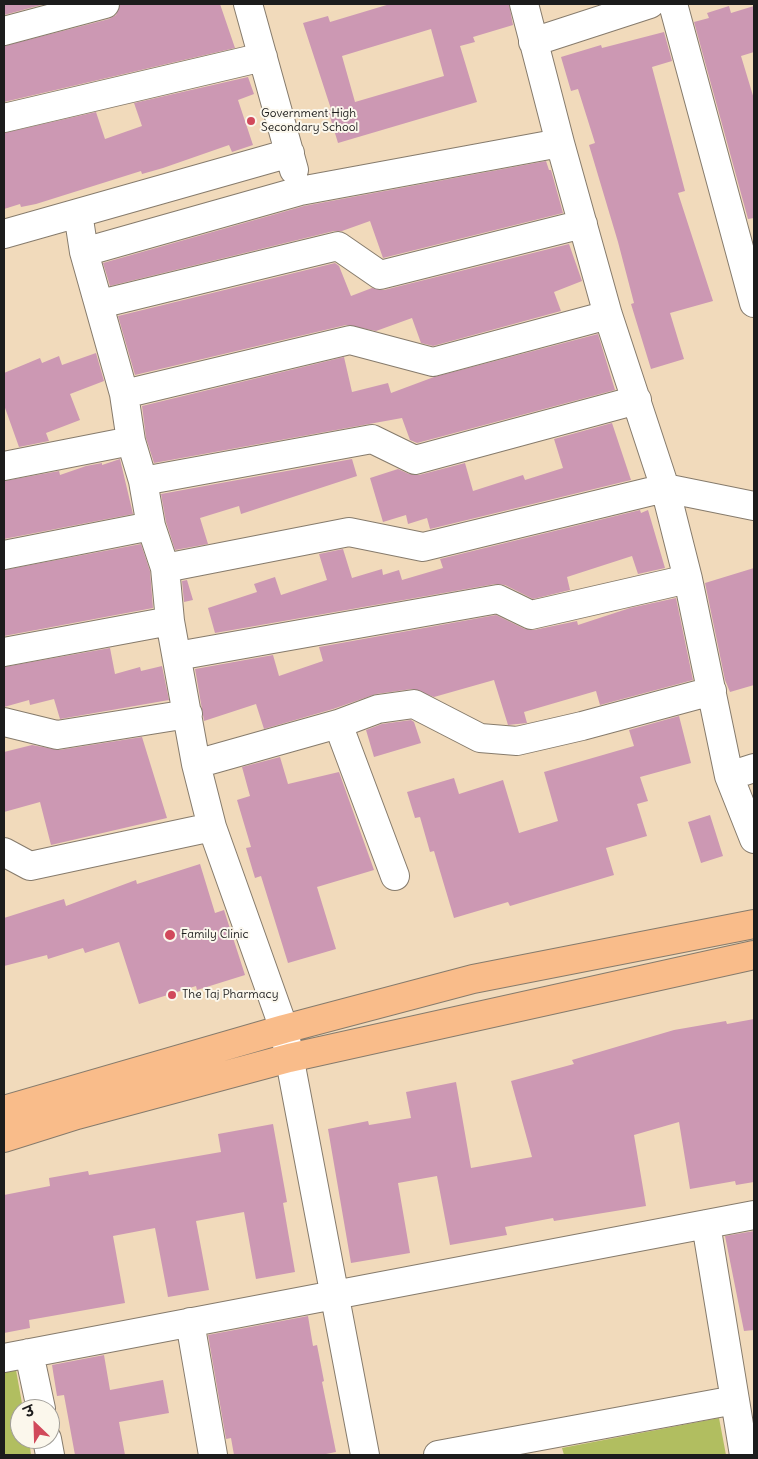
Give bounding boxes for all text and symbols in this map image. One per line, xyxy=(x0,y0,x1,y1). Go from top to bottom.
place label: Government High Secondary School xyxy=(261,107,358,135)
marker: Government High Secondary School xyxy=(245,115,257,127)
marker: Family Clinic xyxy=(163,928,177,942)
place label: Family Clinic xyxy=(181,928,249,942)
place label: The Taj Pharmacy xyxy=(182,988,279,1002)
marker: The Taj Pharmacy xyxy=(166,989,178,1001)
north arrow xyxy=(10,1399,60,1449)
text: उ xyxy=(21,1401,37,1421)

